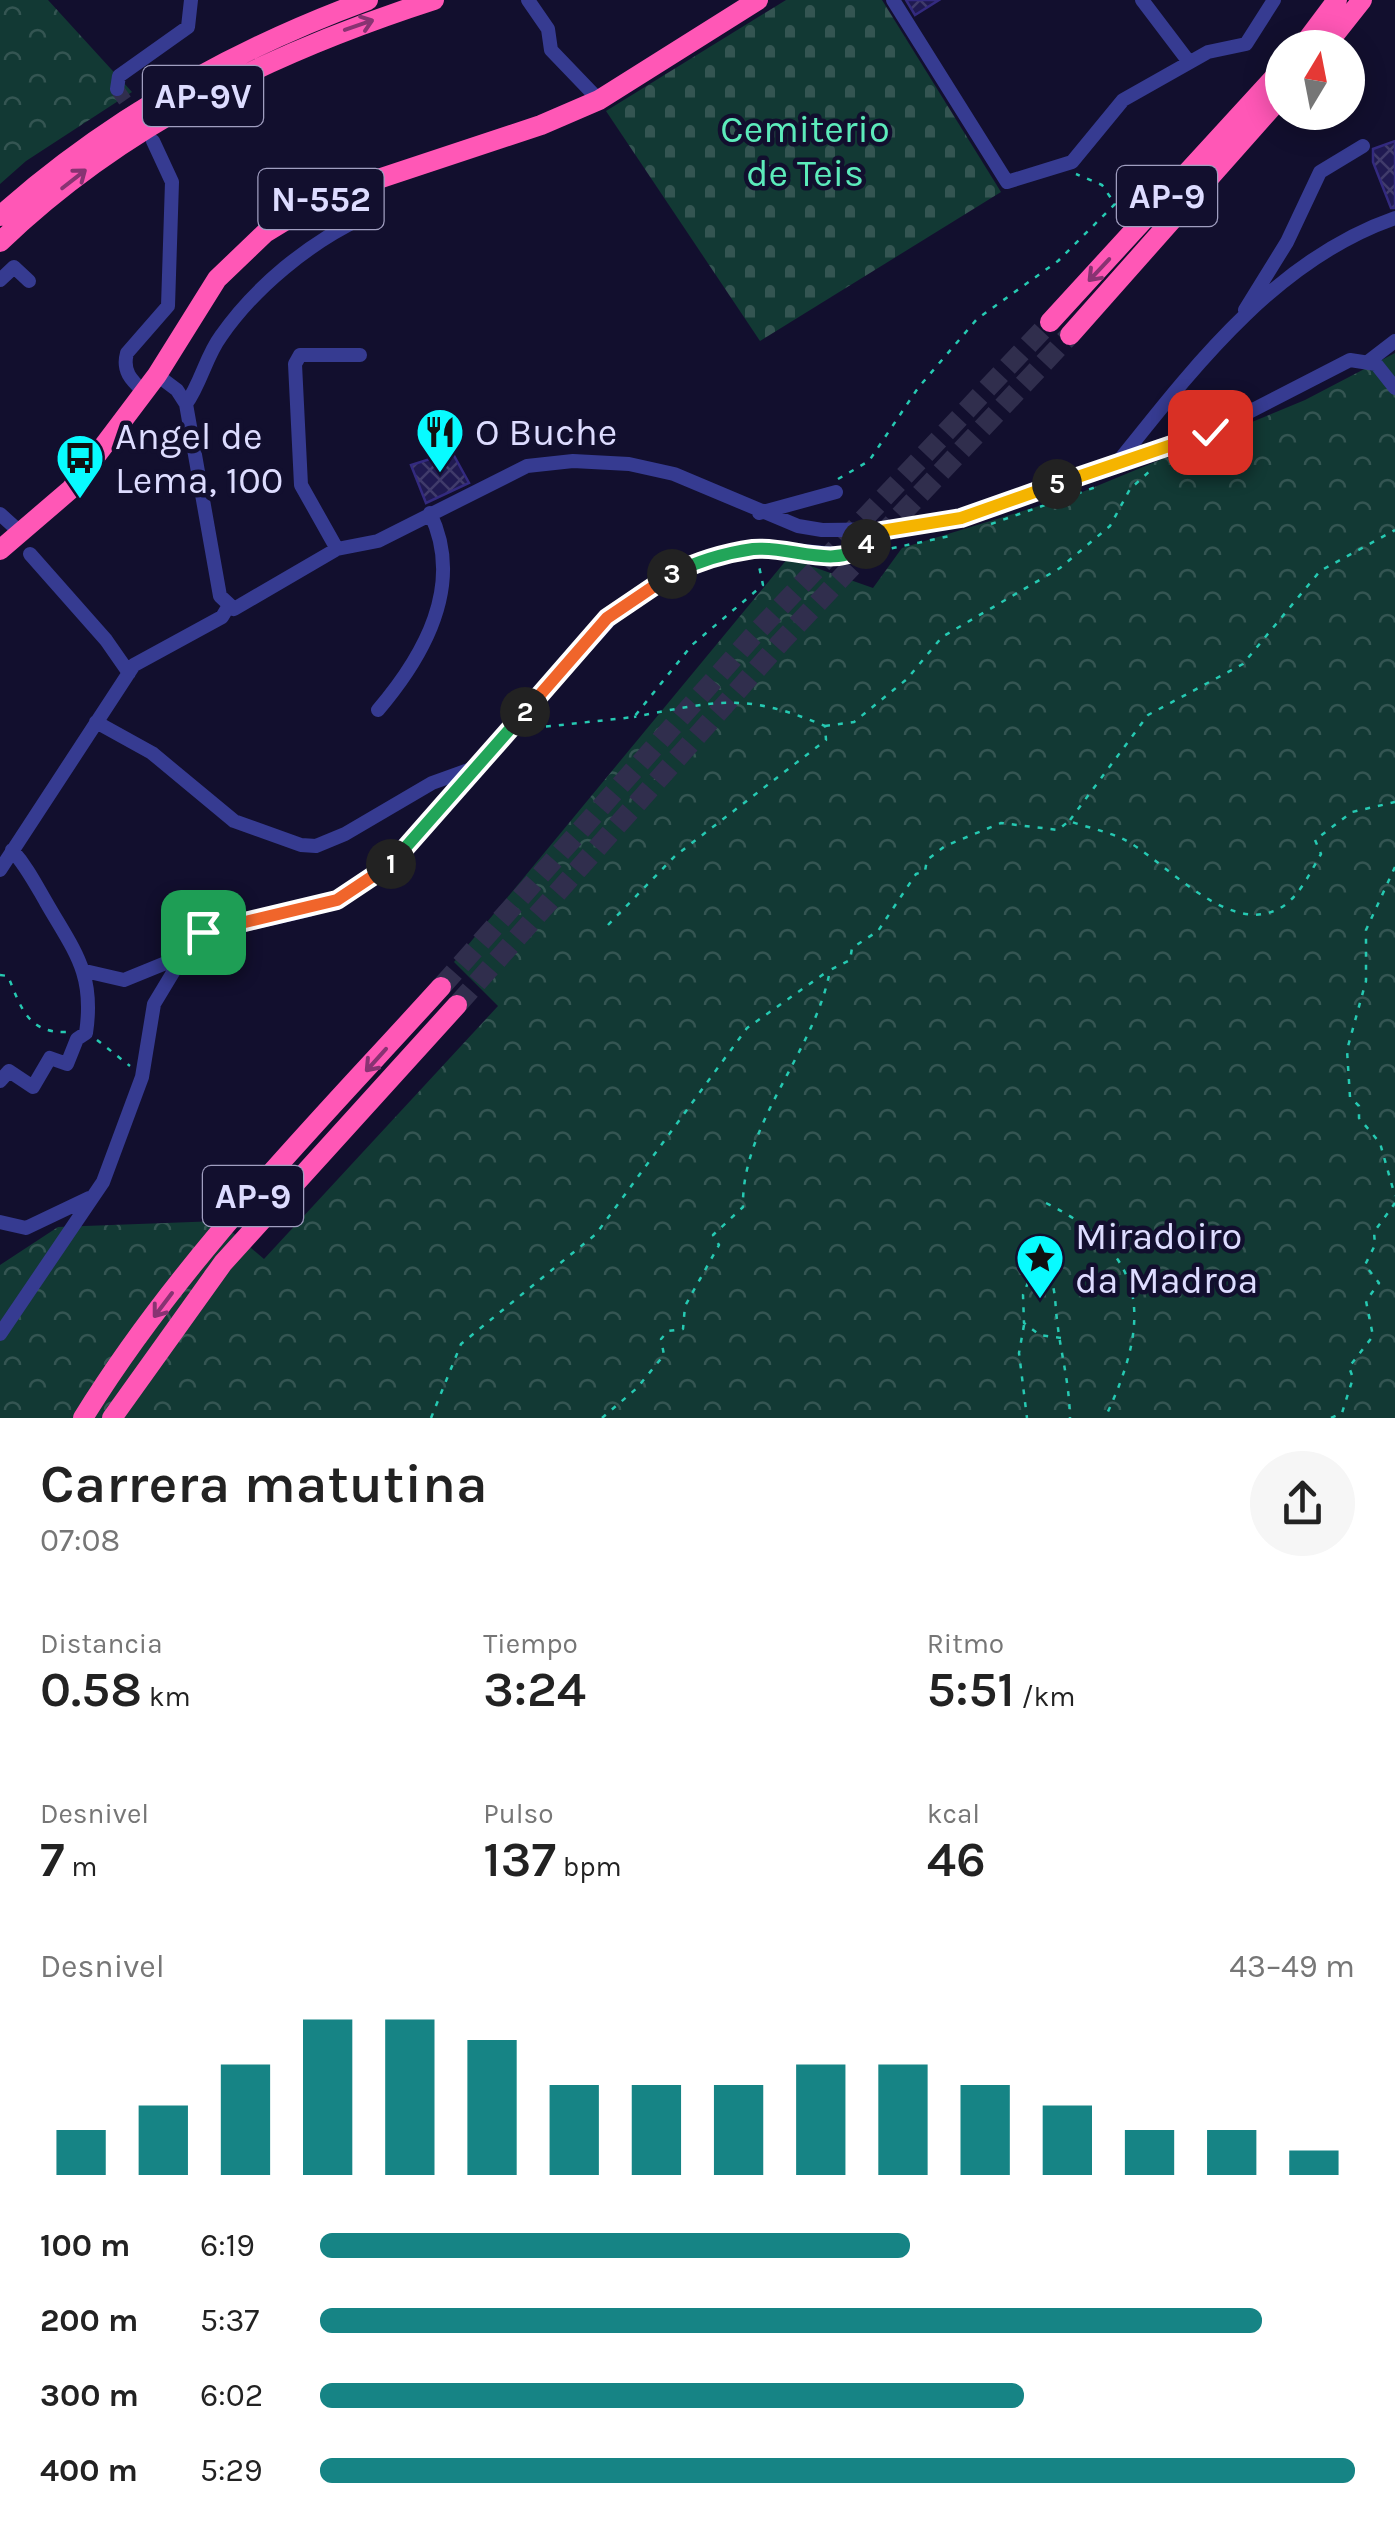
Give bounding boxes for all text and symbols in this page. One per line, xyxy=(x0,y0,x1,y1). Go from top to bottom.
one-way arrow xyxy=(342,15,373,33)
north arrow xyxy=(1265,30,1365,130)
map controls xyxy=(1265,30,1365,130)
road number: AP-9V xyxy=(143,66,263,126)
park label: Cemiterio de Teis xyxy=(720,107,890,196)
road number: AP-9 xyxy=(1117,166,1217,226)
one-way arrow xyxy=(61,169,87,191)
road number: N-552 xyxy=(258,169,384,229)
one-way arrow xyxy=(1088,257,1111,282)
pin xyxy=(1168,390,1253,475)
icon: check xyxy=(1183,405,1238,460)
restaurant icon: O Buche xyxy=(414,406,466,474)
place label: O Buche xyxy=(475,410,617,455)
place label: Angel de Lema, 100 xyxy=(115,414,283,503)
bus stop icon: Angel de Lema, 100 xyxy=(54,432,106,500)
pin: 5 xyxy=(1032,459,1082,509)
text: 5 xyxy=(1049,467,1065,500)
pin: 4 xyxy=(841,519,891,569)
text: 4 xyxy=(858,527,874,560)
pin: 3 xyxy=(647,549,697,599)
text: 3 xyxy=(663,557,681,590)
pin: 2 xyxy=(500,687,550,737)
text: 2 xyxy=(517,695,533,728)
pin: 1 xyxy=(366,839,416,889)
text: 1 xyxy=(386,847,396,880)
pin xyxy=(161,890,246,975)
icon: arrive xyxy=(176,905,231,960)
one-way arrow xyxy=(364,1047,387,1072)
road number: AP-9 xyxy=(203,1166,303,1226)
place label: Miradoiro da Madroa xyxy=(1075,1214,1259,1303)
place icon: Miradoiro da Madroa xyxy=(1014,1232,1066,1300)
one-way arrow xyxy=(152,1291,173,1318)
button: share xyxy=(1250,1451,1355,1556)
text: Carrera matutina xyxy=(40,1452,488,1516)
text: 07:08 xyxy=(40,1522,120,1559)
text: Distancia xyxy=(40,1627,163,1660)
text: Tiempo xyxy=(483,1627,578,1660)
text: Ritmo xyxy=(927,1627,1004,1660)
text: 0.58 xyxy=(40,1660,142,1719)
text: 3:24 xyxy=(483,1660,586,1719)
text: 5:51 xyxy=(927,1660,1015,1719)
text: km xyxy=(142,1680,191,1713)
text: /km xyxy=(1015,1680,1076,1713)
text: Desnivel xyxy=(40,1797,149,1830)
text: Pulso xyxy=(483,1797,554,1830)
text: kcal xyxy=(927,1797,980,1830)
text: 7 xyxy=(40,1830,65,1889)
text: 137 xyxy=(483,1830,556,1889)
text: 46 xyxy=(927,1830,986,1889)
text: m xyxy=(65,1850,97,1883)
text: bpm xyxy=(556,1850,622,1883)
text: Desnivel xyxy=(40,1948,165,1985)
text: 43–49 m xyxy=(1229,1948,1355,1985)
text: 100 m xyxy=(40,2227,130,2264)
text: 6:19 xyxy=(200,2227,255,2264)
text: 200 m xyxy=(40,2302,138,2339)
text: 5:37 xyxy=(200,2302,259,2339)
text: 300 m xyxy=(40,2377,139,2414)
text: 6:02 xyxy=(200,2377,263,2414)
text: 400 m xyxy=(40,2452,138,2489)
text: 5:29 xyxy=(200,2452,263,2489)

